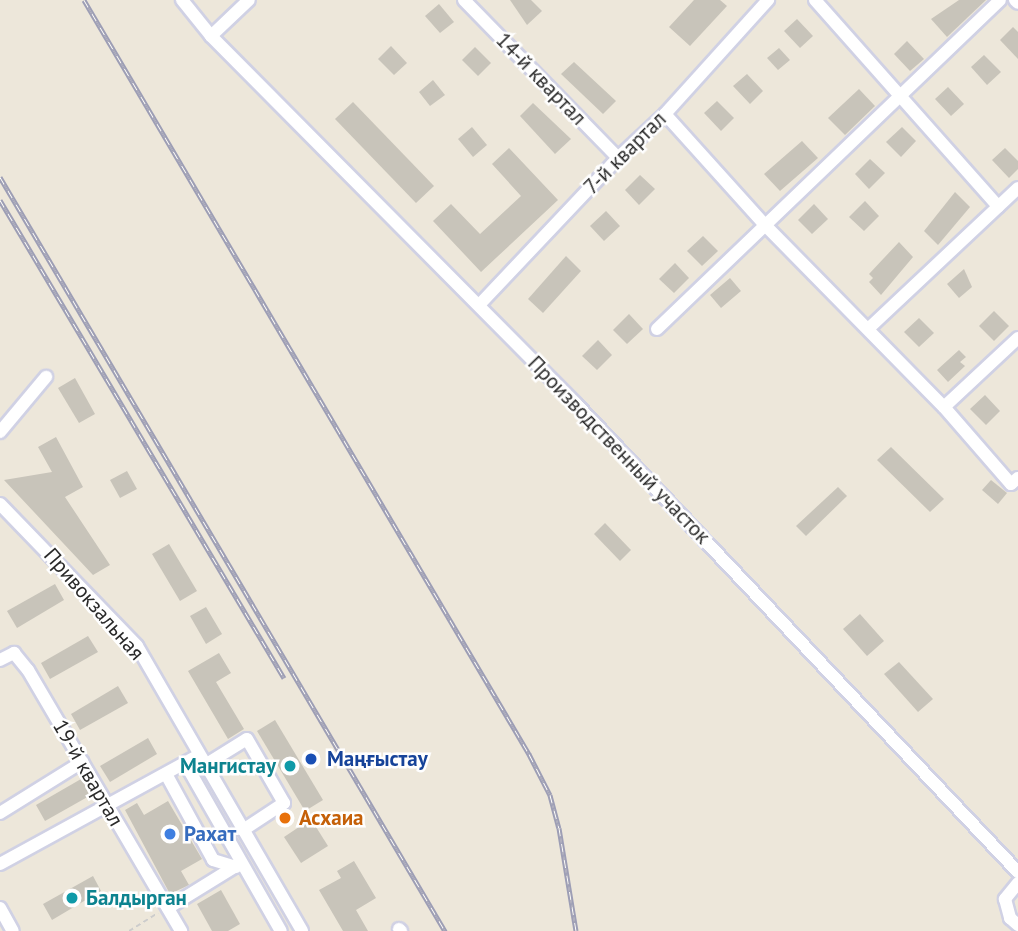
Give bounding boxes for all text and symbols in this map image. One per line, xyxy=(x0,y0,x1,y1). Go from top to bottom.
street label: 14-й квартал xyxy=(491,28,591,130)
street label: 7-й квартал xyxy=(579,107,671,199)
street label: Производственный участок xyxy=(523,351,715,549)
street label: Привокзальная xyxy=(39,543,149,665)
street label: 19-й квартал xyxy=(47,715,129,831)
place label: Маңғыстау xyxy=(327,746,428,772)
marker: Маңғыстау xyxy=(301,749,321,769)
place label: Мангистау xyxy=(180,753,276,779)
marker: Мангистау xyxy=(282,758,298,774)
place label: Асхаиа xyxy=(299,805,364,831)
marker: Асхаиа xyxy=(277,810,293,826)
place label: Рахат xyxy=(184,821,236,847)
marker: Рахат xyxy=(162,826,178,842)
place label: Балдырган xyxy=(86,885,187,911)
marker: Балдырган xyxy=(64,890,80,906)

